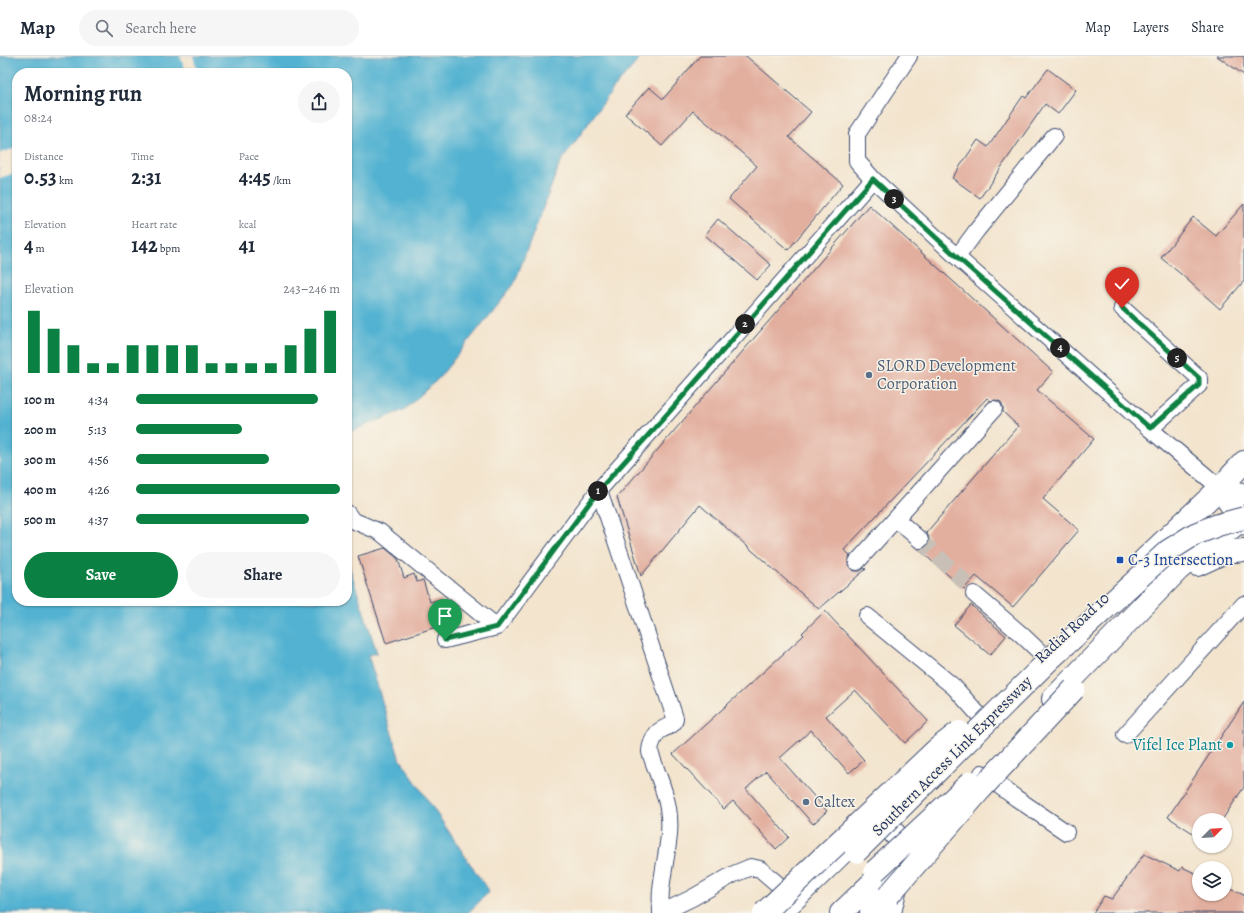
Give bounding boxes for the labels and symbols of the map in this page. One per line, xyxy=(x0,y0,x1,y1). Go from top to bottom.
pin: 3 xyxy=(884,189,904,209)
pin xyxy=(1105,267,1139,308)
pin: 2 xyxy=(735,314,755,334)
pin: 4 xyxy=(1050,338,1070,358)
pin: 5 xyxy=(1167,348,1187,368)
place label: SLORD Development Corporation xyxy=(877,355,1016,395)
marker: SLORD Development Corporation xyxy=(864,370,874,380)
pin: 1 xyxy=(588,481,608,501)
place label: C-3 Intersection xyxy=(1128,549,1234,571)
marker: C-3 Intersection xyxy=(1115,555,1125,565)
street label: Radial Road 10 xyxy=(1030,588,1114,668)
pin xyxy=(428,599,462,640)
street label: Southern Access Link Expressway xyxy=(867,670,1038,841)
place label: Vifel Ice Plant xyxy=(1132,734,1222,756)
marker: Vifel Ice Plant xyxy=(1225,740,1235,750)
place label: Caltex xyxy=(814,791,856,813)
marker: Caltex xyxy=(801,797,811,807)
north arrow xyxy=(1192,813,1232,853)

